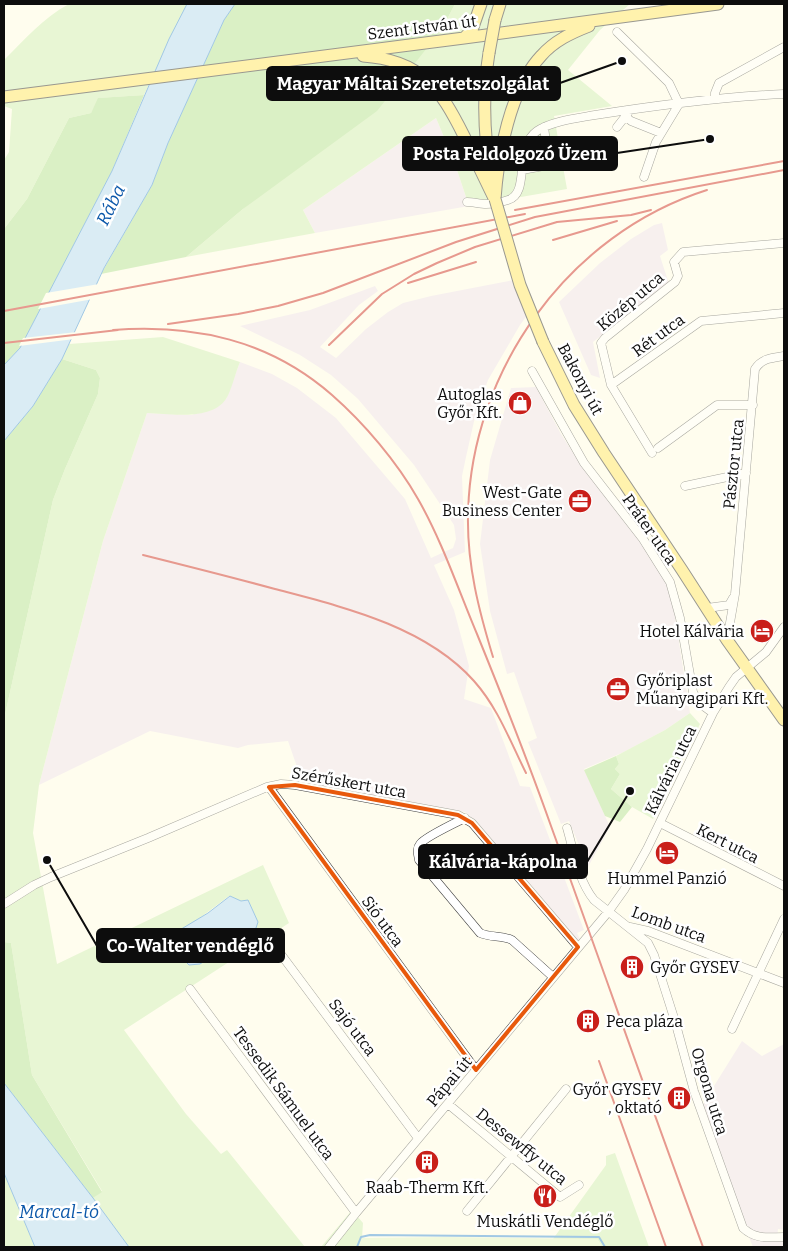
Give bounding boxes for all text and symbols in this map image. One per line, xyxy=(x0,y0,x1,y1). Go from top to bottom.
street label: Szent István út xyxy=(366,11,478,44)
callout: Magyar Máltai Szeretetszolgálat xyxy=(267,67,560,100)
text: Magyar Máltai Szeretetszolgálat xyxy=(277,73,549,95)
callout: Posta Feldolgozó Üzem xyxy=(403,137,617,170)
text: Posta Feldolgozó Üzem xyxy=(413,143,607,165)
water label: Rába xyxy=(92,181,130,229)
street label: Közép utca xyxy=(593,268,668,335)
street label: Rét utca xyxy=(628,310,688,361)
street label: Bakonyi út xyxy=(554,340,607,418)
place label: Autoglas Győr Kft. xyxy=(437,385,502,422)
shop icon: Autoglas Győr Kft. xyxy=(507,390,533,416)
street label: Pásztor utca xyxy=(719,418,748,510)
place label: West-Gate Business Center xyxy=(442,483,562,520)
office icon: West-Gate Business Center xyxy=(567,488,593,514)
street label: Práter utca xyxy=(618,490,681,568)
hotel icon: Hotel Kálvária xyxy=(749,618,775,644)
place label: Hotel Kálvária xyxy=(639,622,744,641)
place label: Győriplast Műanyagipari Kft. xyxy=(636,671,768,708)
office icon: Győriplast Műanyagipari Kft. xyxy=(605,676,631,702)
street label: Kálvária utca xyxy=(641,723,700,818)
street label: Szérűskert utca xyxy=(290,763,408,802)
street label: Kert utca xyxy=(693,820,762,867)
hotel icon: Hummel Panzió xyxy=(654,840,680,866)
callout: Kálvária-kápolna xyxy=(419,845,587,878)
text: Kálvária-kápolna xyxy=(429,851,577,873)
place label: Hummel Panzió xyxy=(607,869,727,888)
street label: Sió utca xyxy=(358,892,408,951)
street label: Lomb utca xyxy=(629,902,709,947)
callout: Co-Walter vendéglő xyxy=(97,929,284,962)
text: Co-Walter vendéglő xyxy=(106,935,274,957)
building icon: Győr GYSEV xyxy=(619,954,645,980)
place label: Győr GYSEV xyxy=(650,958,740,977)
street label: Sajó utca xyxy=(325,995,380,1060)
building icon: Peca pláza xyxy=(575,1008,601,1034)
place label: Peca pláza xyxy=(606,1012,683,1031)
street label: Tessedik Sámuel utca xyxy=(229,1023,338,1164)
street label: Orgona utca xyxy=(687,1045,732,1137)
street label: Pápai út xyxy=(423,1052,476,1110)
place label: Győr GYSEV , oktató xyxy=(572,1080,663,1117)
building icon: Győr GYSEV , oktató xyxy=(666,1085,692,1111)
street label: Dessewffy utca xyxy=(472,1104,571,1189)
building icon: Raab-Therm Kft. xyxy=(414,1149,440,1175)
place label: Raab-Therm Kft. xyxy=(366,1178,488,1197)
restaurant icon: Muskátli Vendéglő xyxy=(532,1183,558,1209)
water label: Marcal-tó xyxy=(19,1201,99,1223)
place label: Muskátli Vendéglő xyxy=(476,1212,614,1231)

